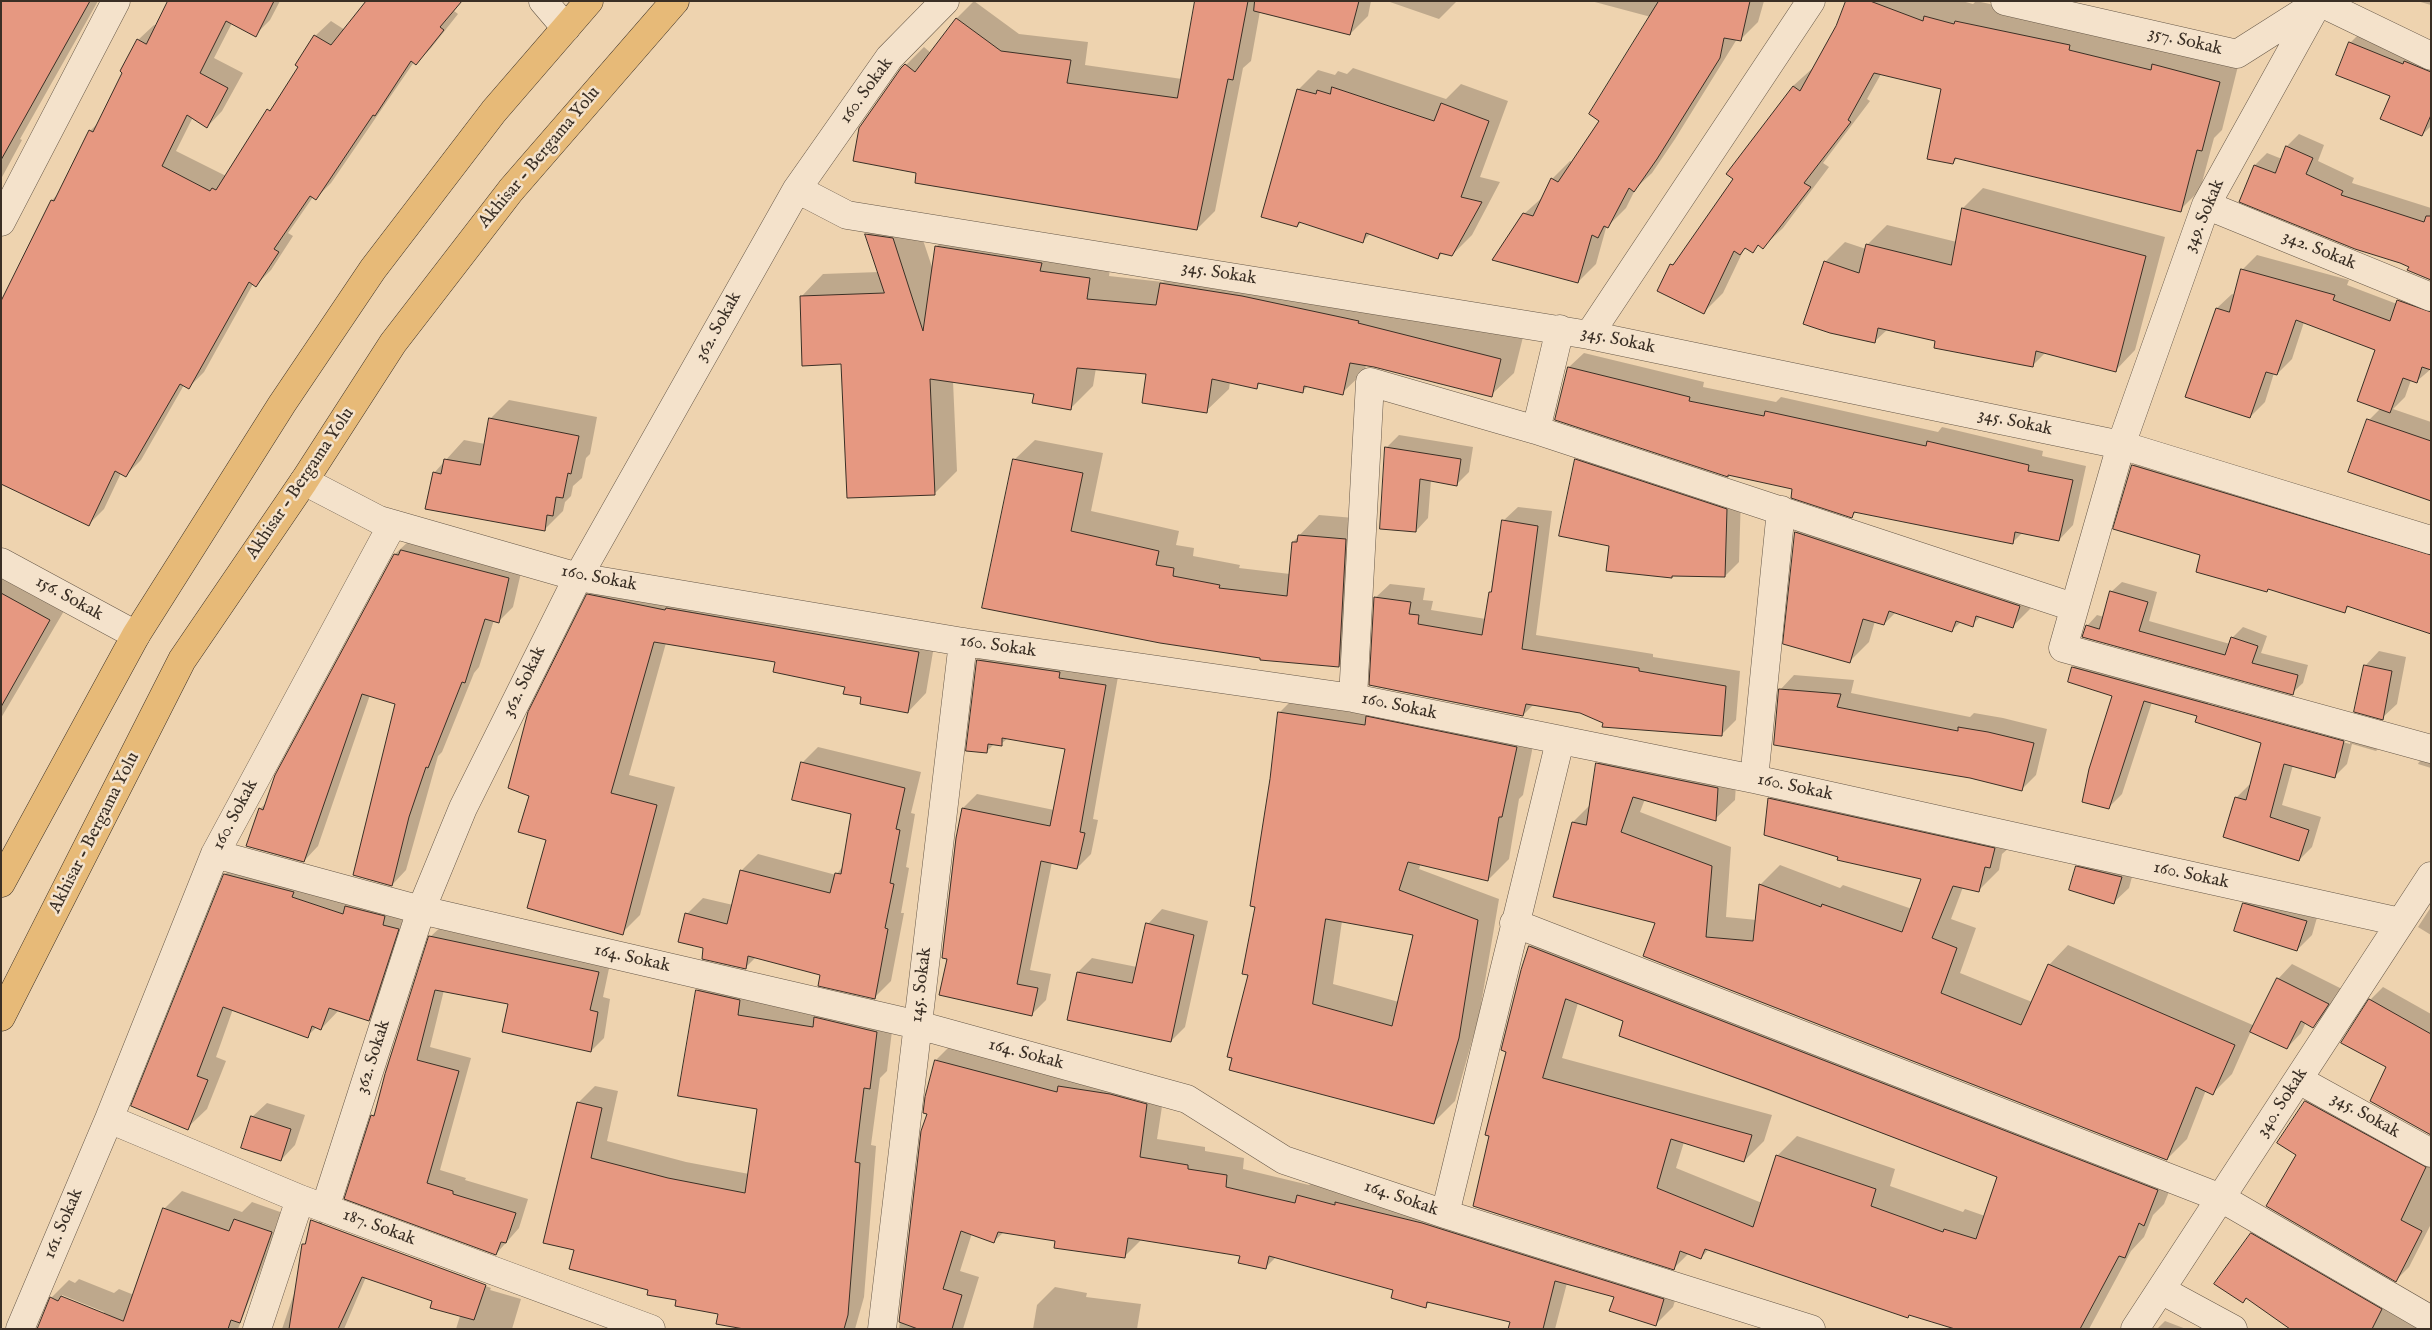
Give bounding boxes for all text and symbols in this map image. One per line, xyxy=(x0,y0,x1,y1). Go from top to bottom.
street label: 357. Sokak xyxy=(2146,23,2224,61)
street label: 160. Sokak xyxy=(836,54,898,128)
street label: Akhisar - Bergama Yolu xyxy=(475,83,605,233)
street label: 349. Sokak xyxy=(2180,176,2230,256)
street label: 342. Sokak xyxy=(2279,226,2359,276)
street label: 345. Sokak xyxy=(1180,257,1258,291)
street label: 362. Sokak xyxy=(691,288,747,366)
street label: 345. Sokak xyxy=(1579,323,1657,359)
street label: Akhisar - Bergama Yolu xyxy=(242,404,360,564)
street label: 345. Sokak xyxy=(1976,405,2054,441)
street label: 160. Sokak xyxy=(559,561,639,597)
street label: 156. Sokak xyxy=(31,572,107,626)
street label: 160. Sokak xyxy=(958,631,1038,663)
street label: 362. Sokak xyxy=(499,643,551,721)
street label: 160. Sokak xyxy=(1359,688,1439,726)
street label: Akhisar - Bergama Yolu xyxy=(45,749,145,917)
street label: 160. Sokak xyxy=(1755,769,1835,807)
street label: 160. Sokak xyxy=(208,776,264,854)
street label: 160. Sokak xyxy=(2151,857,2231,895)
street label: 164. Sokak xyxy=(592,940,672,978)
street label: 145. Sokak xyxy=(907,946,937,1024)
street label: 362. Sokak xyxy=(352,1017,396,1097)
street label: 164. Sokak xyxy=(986,1035,1066,1075)
street label: 340. Sokak xyxy=(2253,1064,2313,1142)
street label: 345. Sokak xyxy=(2327,1088,2403,1144)
street label: 164. Sokak xyxy=(1361,1176,1441,1222)
street label: 161. Sokak xyxy=(39,1185,89,1263)
street label: 187. Sokak xyxy=(340,1205,418,1251)

